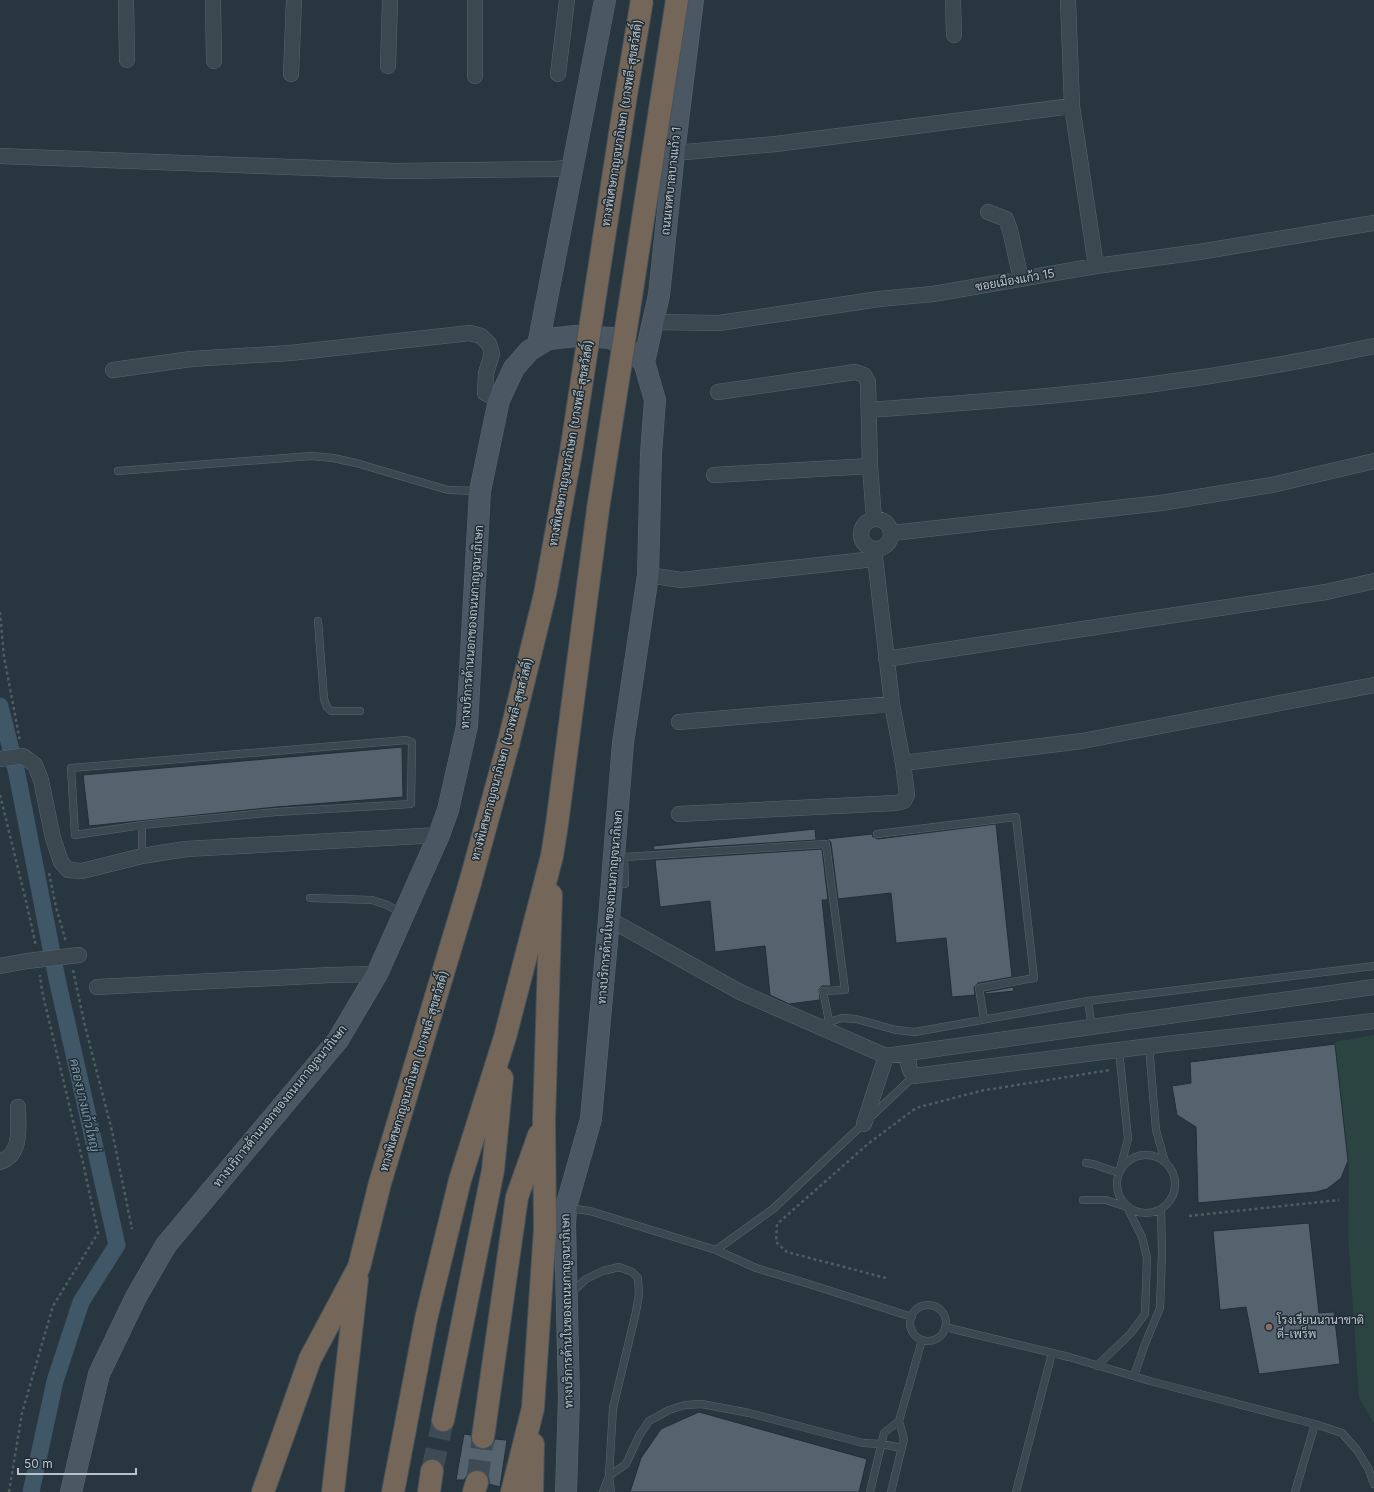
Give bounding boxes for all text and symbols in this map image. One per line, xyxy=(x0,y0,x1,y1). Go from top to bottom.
street label: ทางพิเศษกาญจนาภิเษก (บางพลี-สุขสวัสดิ์) xyxy=(594,18,647,228)
street label: ถนนเทศบาลบางแก้ว 1 xyxy=(657,126,684,236)
street label: ซอยเมืองแก้ว 15 xyxy=(974,265,1056,294)
street label: ทางพิเศษกาญจนาภิเษก (บางพลี-สุขสวัสดิ์) xyxy=(542,338,598,548)
street label: ทางบริการด้านนอกของถนนกาญจนาภิเษก xyxy=(457,524,486,729)
street label: ทางพิเศษกาญจนาภิเษก (บางพลี-สุขสวัสดิ์) xyxy=(464,655,538,862)
street label: ทางบริการด้านในของถนนกาญจนาภิเษก xyxy=(594,809,625,1005)
street label: ทางพิเศษกาญจนาภิเษก (บางพลี-สุขสวัสดิ์) xyxy=(372,968,453,1174)
street label: ทางบริการด้านนอกของถนนกาญจนาภิเษก xyxy=(210,1022,350,1190)
water label: คลองบางแก้วใหญ่ xyxy=(66,1057,104,1154)
street label: ทางบริการด้านในของถนนกาญจนาภิเษก xyxy=(557,1213,576,1409)
place label: โรงเรียนนานาชาติ ดี-เพร็พ xyxy=(1276,1312,1364,1341)
marker: โรงเรียนนานาชาติ ดี-เพร็พ xyxy=(1264,1322,1274,1332)
scale bar xyxy=(18,1450,136,1476)
text: 50 m xyxy=(24,1456,53,1471)

